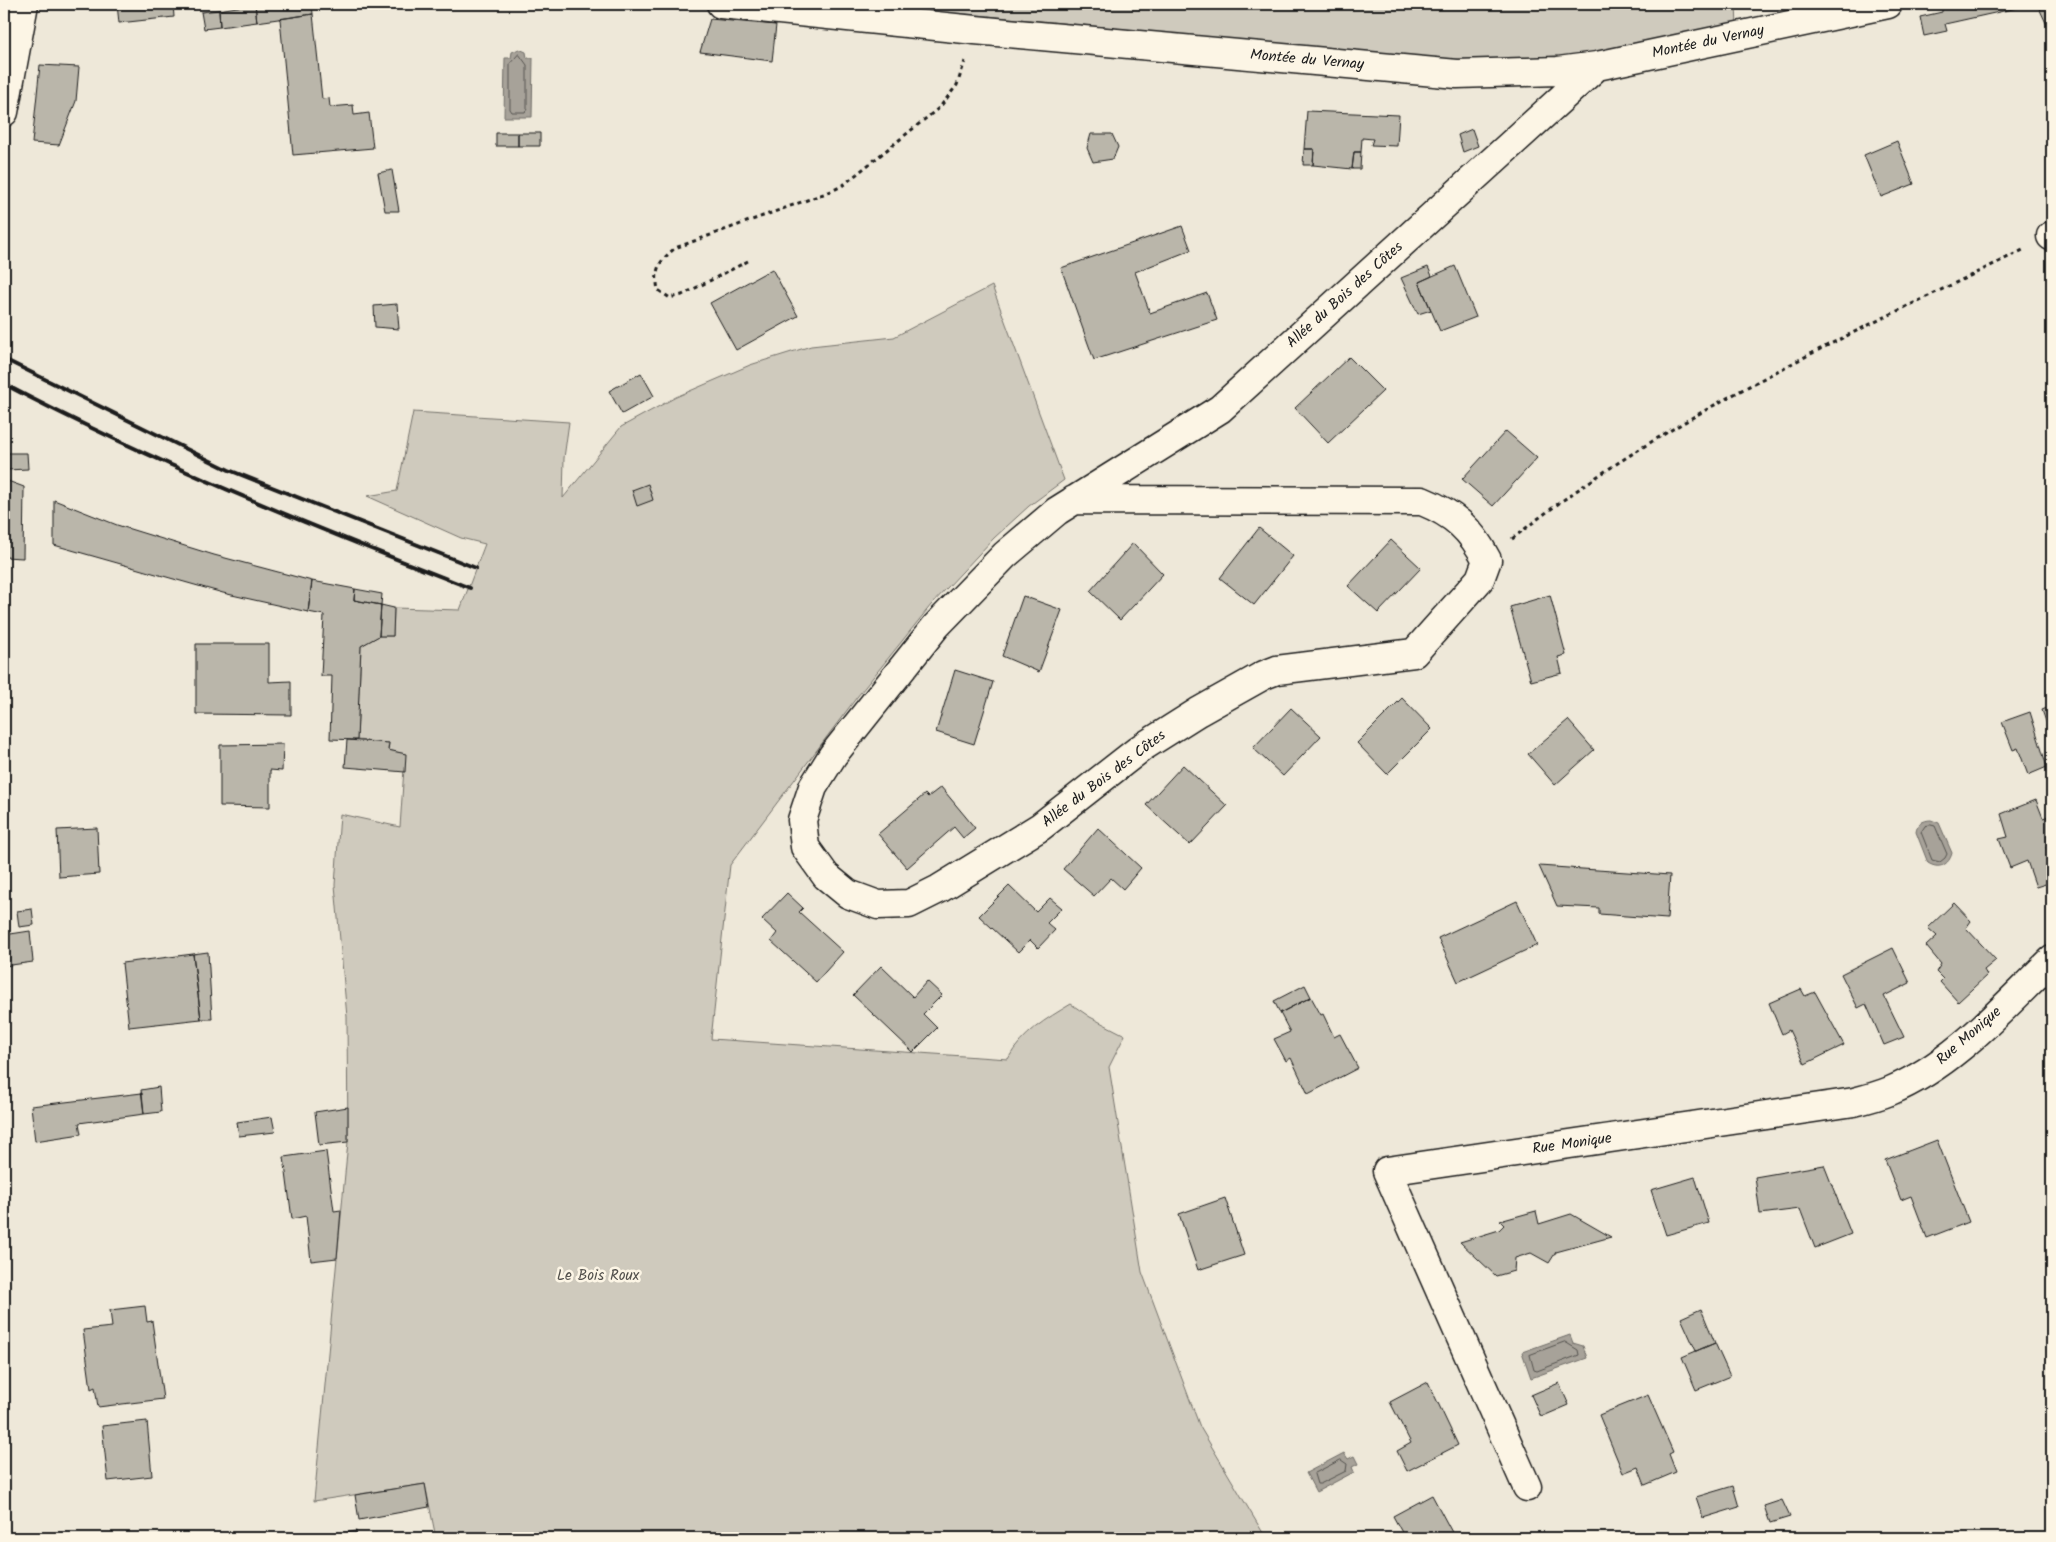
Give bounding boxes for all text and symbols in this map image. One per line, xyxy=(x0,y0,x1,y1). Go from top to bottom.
street label: Montée du Vernay xyxy=(1650,18,1767,66)
street label: Montée du Vernay xyxy=(1249,43,1366,77)
street label: Allée du Bois des Côtes xyxy=(1281,235,1409,354)
street label: Allée du Bois des Côtes xyxy=(1037,724,1172,834)
street label: Rue Monique xyxy=(1931,1001,2007,1071)
street label: Rue Monique xyxy=(1531,1127,1614,1161)
park label: Le Bois Roux xyxy=(557,1264,640,1288)

